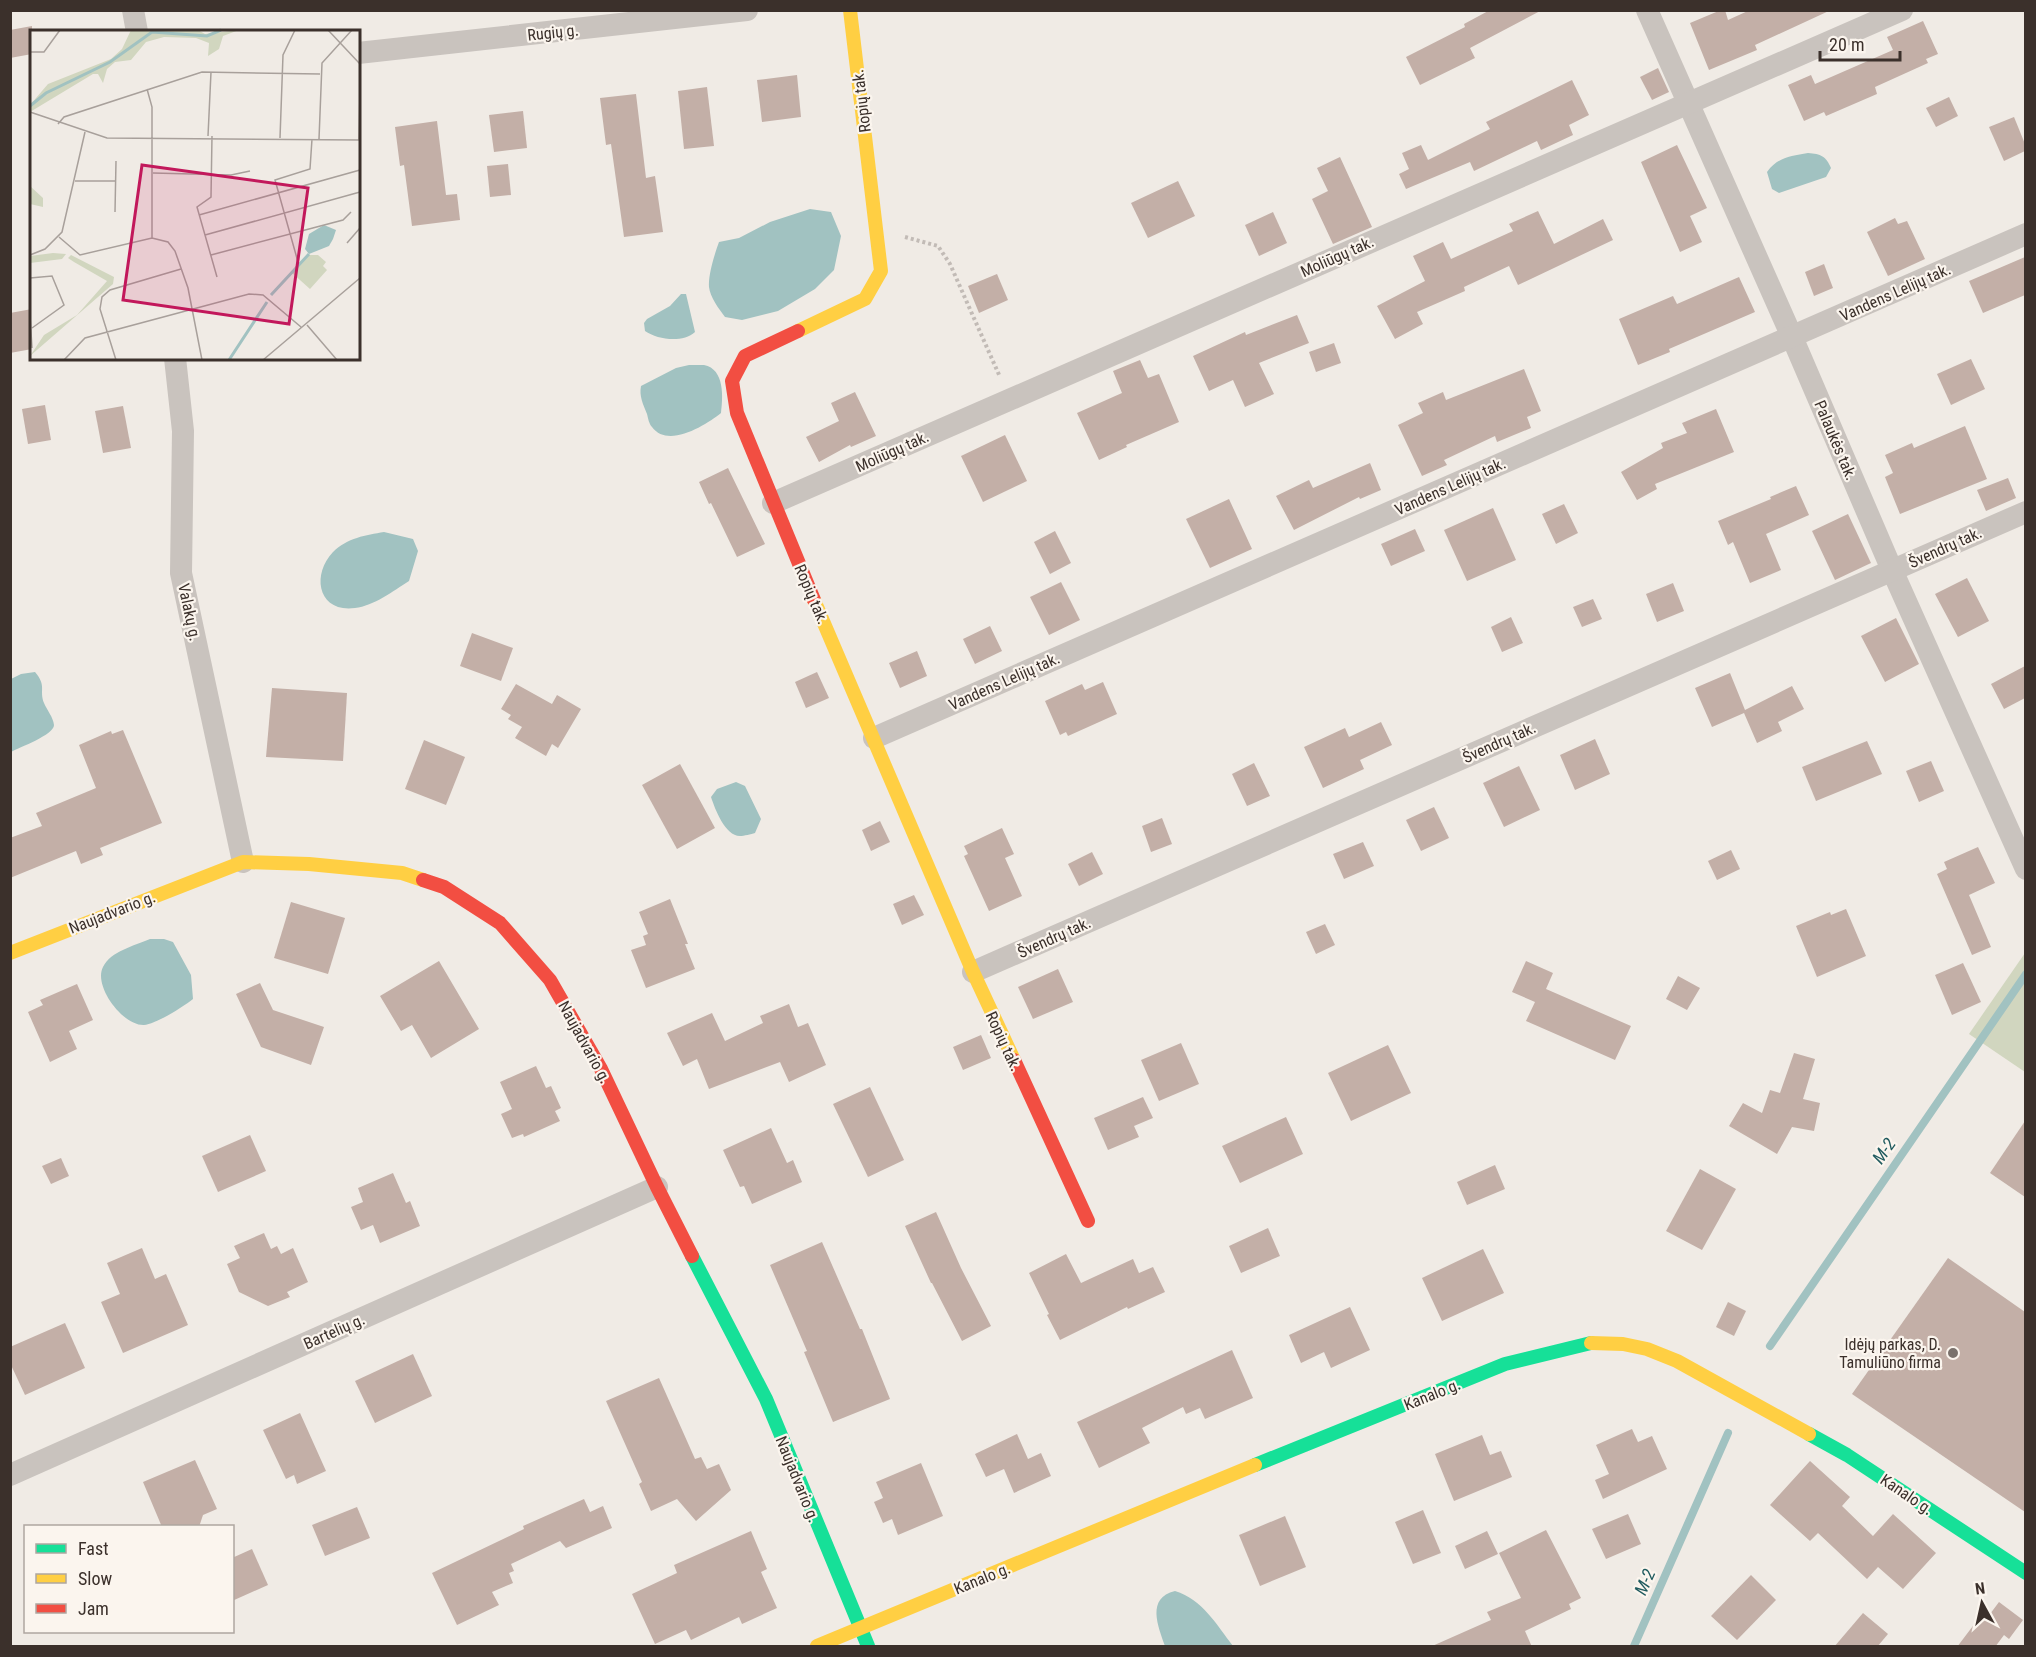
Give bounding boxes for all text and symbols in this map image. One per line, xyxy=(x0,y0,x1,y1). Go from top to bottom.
street label: Rugių g. xyxy=(527,20,580,45)
scale bar xyxy=(1820,24,1900,62)
inset map xyxy=(30,30,360,360)
text: 20 m xyxy=(1829,34,1864,55)
street label: Ropių tak. xyxy=(848,68,875,134)
street label: Moliūgų tak. xyxy=(1298,232,1377,281)
street label: Vandens Lelijų tak. xyxy=(1837,259,1954,325)
street label: Palaukės tak. xyxy=(1810,397,1861,483)
street label: Moliūgų tak. xyxy=(853,427,932,476)
street label: Vandens Lelijų tak. xyxy=(1392,453,1509,519)
street label: Švendrų tak. xyxy=(1906,523,1985,572)
street label: Ropių tak. xyxy=(790,561,833,627)
street label: Valakų g. xyxy=(174,582,205,643)
street label: Vandens Lelijų tak. xyxy=(946,648,1063,714)
street label: Švendrų tak. xyxy=(1460,718,1539,767)
street label: Naujadvario g. xyxy=(66,887,158,938)
street label: Švendrų tak. xyxy=(1015,913,1094,962)
street label: Naujadvario g. xyxy=(554,998,615,1087)
street label: Ropių tak. xyxy=(982,1008,1026,1074)
water label: M-2 xyxy=(1867,1134,1900,1167)
street label: Bartelių g. xyxy=(301,1310,368,1353)
place label: Idėjų parkas, D. Tamuliūno firma xyxy=(1839,1335,1941,1372)
marker: Idėjų parkas, D. Tamuliūno firma xyxy=(1946,1346,1960,1360)
street label: Kanalo g. xyxy=(1401,1375,1463,1414)
street label: Naujadvario g. xyxy=(772,1433,823,1525)
street label: Kanalo g. xyxy=(1877,1470,1937,1519)
legend xyxy=(24,1525,234,1633)
text: Fast xyxy=(78,1538,109,1559)
street label: Kanalo g. xyxy=(951,1559,1013,1598)
water label: M-2 xyxy=(1630,1565,1660,1598)
text: Slow xyxy=(78,1568,113,1589)
north arrow xyxy=(1952,1573,2012,1633)
text: N xyxy=(1974,1579,1986,1599)
text: Jam xyxy=(78,1598,109,1619)

